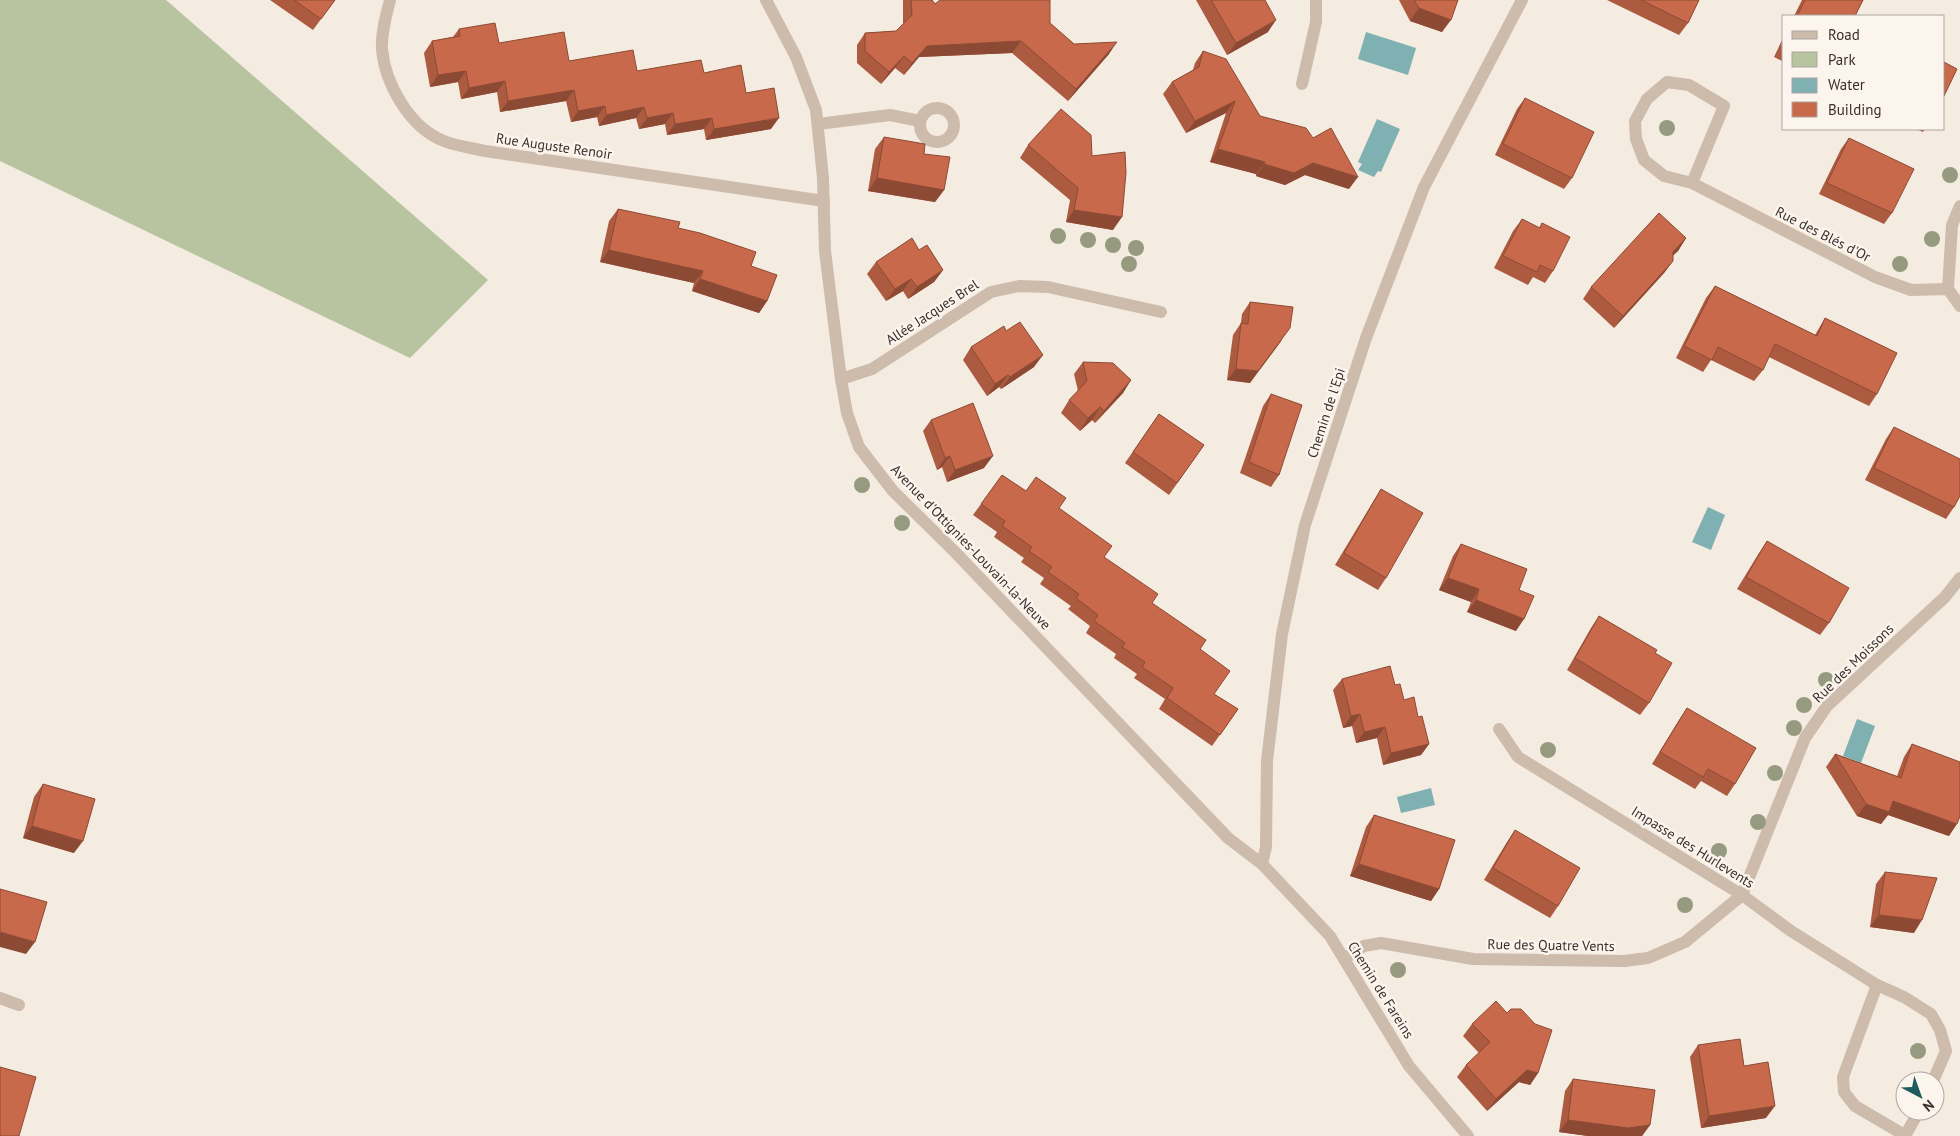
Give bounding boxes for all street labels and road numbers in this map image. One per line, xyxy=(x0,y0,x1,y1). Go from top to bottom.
street label: Rue Auguste Renoir xyxy=(495,129,613,163)
street label: Rue des Blés d'Or xyxy=(1772,202,1874,266)
street label: Allée Jacques Brel xyxy=(882,275,982,349)
street label: Chemin de l'Epi xyxy=(1303,366,1349,460)
street label: Avenue d'Ottignies-Louvain-la-Neuve xyxy=(887,461,1055,633)
street label: Rue des Moissons xyxy=(1809,620,1897,706)
street label: Impasse des Hurlevents xyxy=(1628,802,1758,892)
street label: Rue des Quatre Vents xyxy=(1487,935,1615,955)
street label: Chemin de Fareins xyxy=(1344,938,1418,1042)

